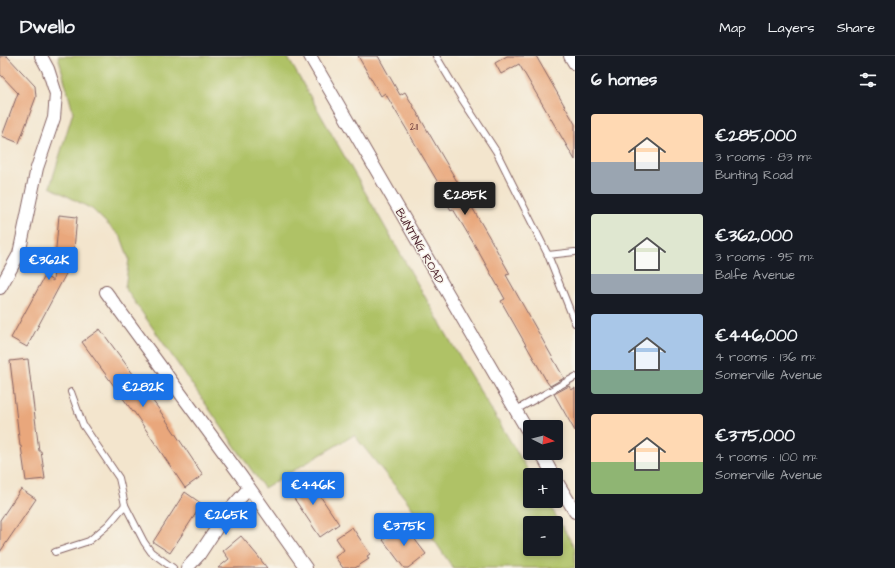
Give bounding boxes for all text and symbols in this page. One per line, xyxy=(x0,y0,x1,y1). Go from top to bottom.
text: Dwello xyxy=(20,14,75,41)
text: Map xyxy=(719,18,746,38)
text: Layers xyxy=(768,18,815,38)
text: Share xyxy=(837,18,875,38)
text: 6 homes xyxy=(591,68,657,92)
icon: filters xyxy=(857,69,879,91)
house number: 211 xyxy=(410,120,419,134)
text: €285,000 xyxy=(715,124,797,148)
icon: home xyxy=(623,130,671,178)
text: 3 rooms · 83 m² xyxy=(715,148,813,166)
text: Bunting Road xyxy=(715,166,793,184)
pin: €285K xyxy=(437,182,493,216)
text: €285K xyxy=(443,186,487,204)
street label: BUNTING ROAD xyxy=(391,205,448,287)
text: €362,000 xyxy=(715,224,793,248)
icon: home xyxy=(623,230,671,278)
pin: €362K xyxy=(21,247,77,281)
text: 3 rooms · 95 m² xyxy=(715,248,814,266)
text: €362K xyxy=(29,251,69,269)
text: Balfe Avenue xyxy=(715,266,795,284)
text: €446,000 xyxy=(715,324,798,348)
icon: home xyxy=(623,330,671,378)
text: 4 rooms · 136 m² xyxy=(715,348,816,366)
text: Somerville Avenue xyxy=(715,366,822,384)
pin: €282K xyxy=(115,374,171,408)
text: €282K xyxy=(122,378,164,396)
north arrow xyxy=(523,420,563,460)
map controls xyxy=(523,420,563,556)
text: €375,000 xyxy=(715,424,795,448)
icon: home xyxy=(623,430,671,478)
text: 4 rooms · 100 m² xyxy=(715,448,818,466)
text: Somerville Avenue xyxy=(715,466,822,484)
button: + xyxy=(523,468,563,508)
pin: €446K xyxy=(285,472,341,506)
text: €446K xyxy=(291,476,335,494)
pin: €265K xyxy=(198,502,254,536)
text: €265K xyxy=(205,506,248,524)
pin: €375K xyxy=(376,513,432,547)
button: − xyxy=(523,516,563,556)
text: €375K xyxy=(383,517,425,535)

